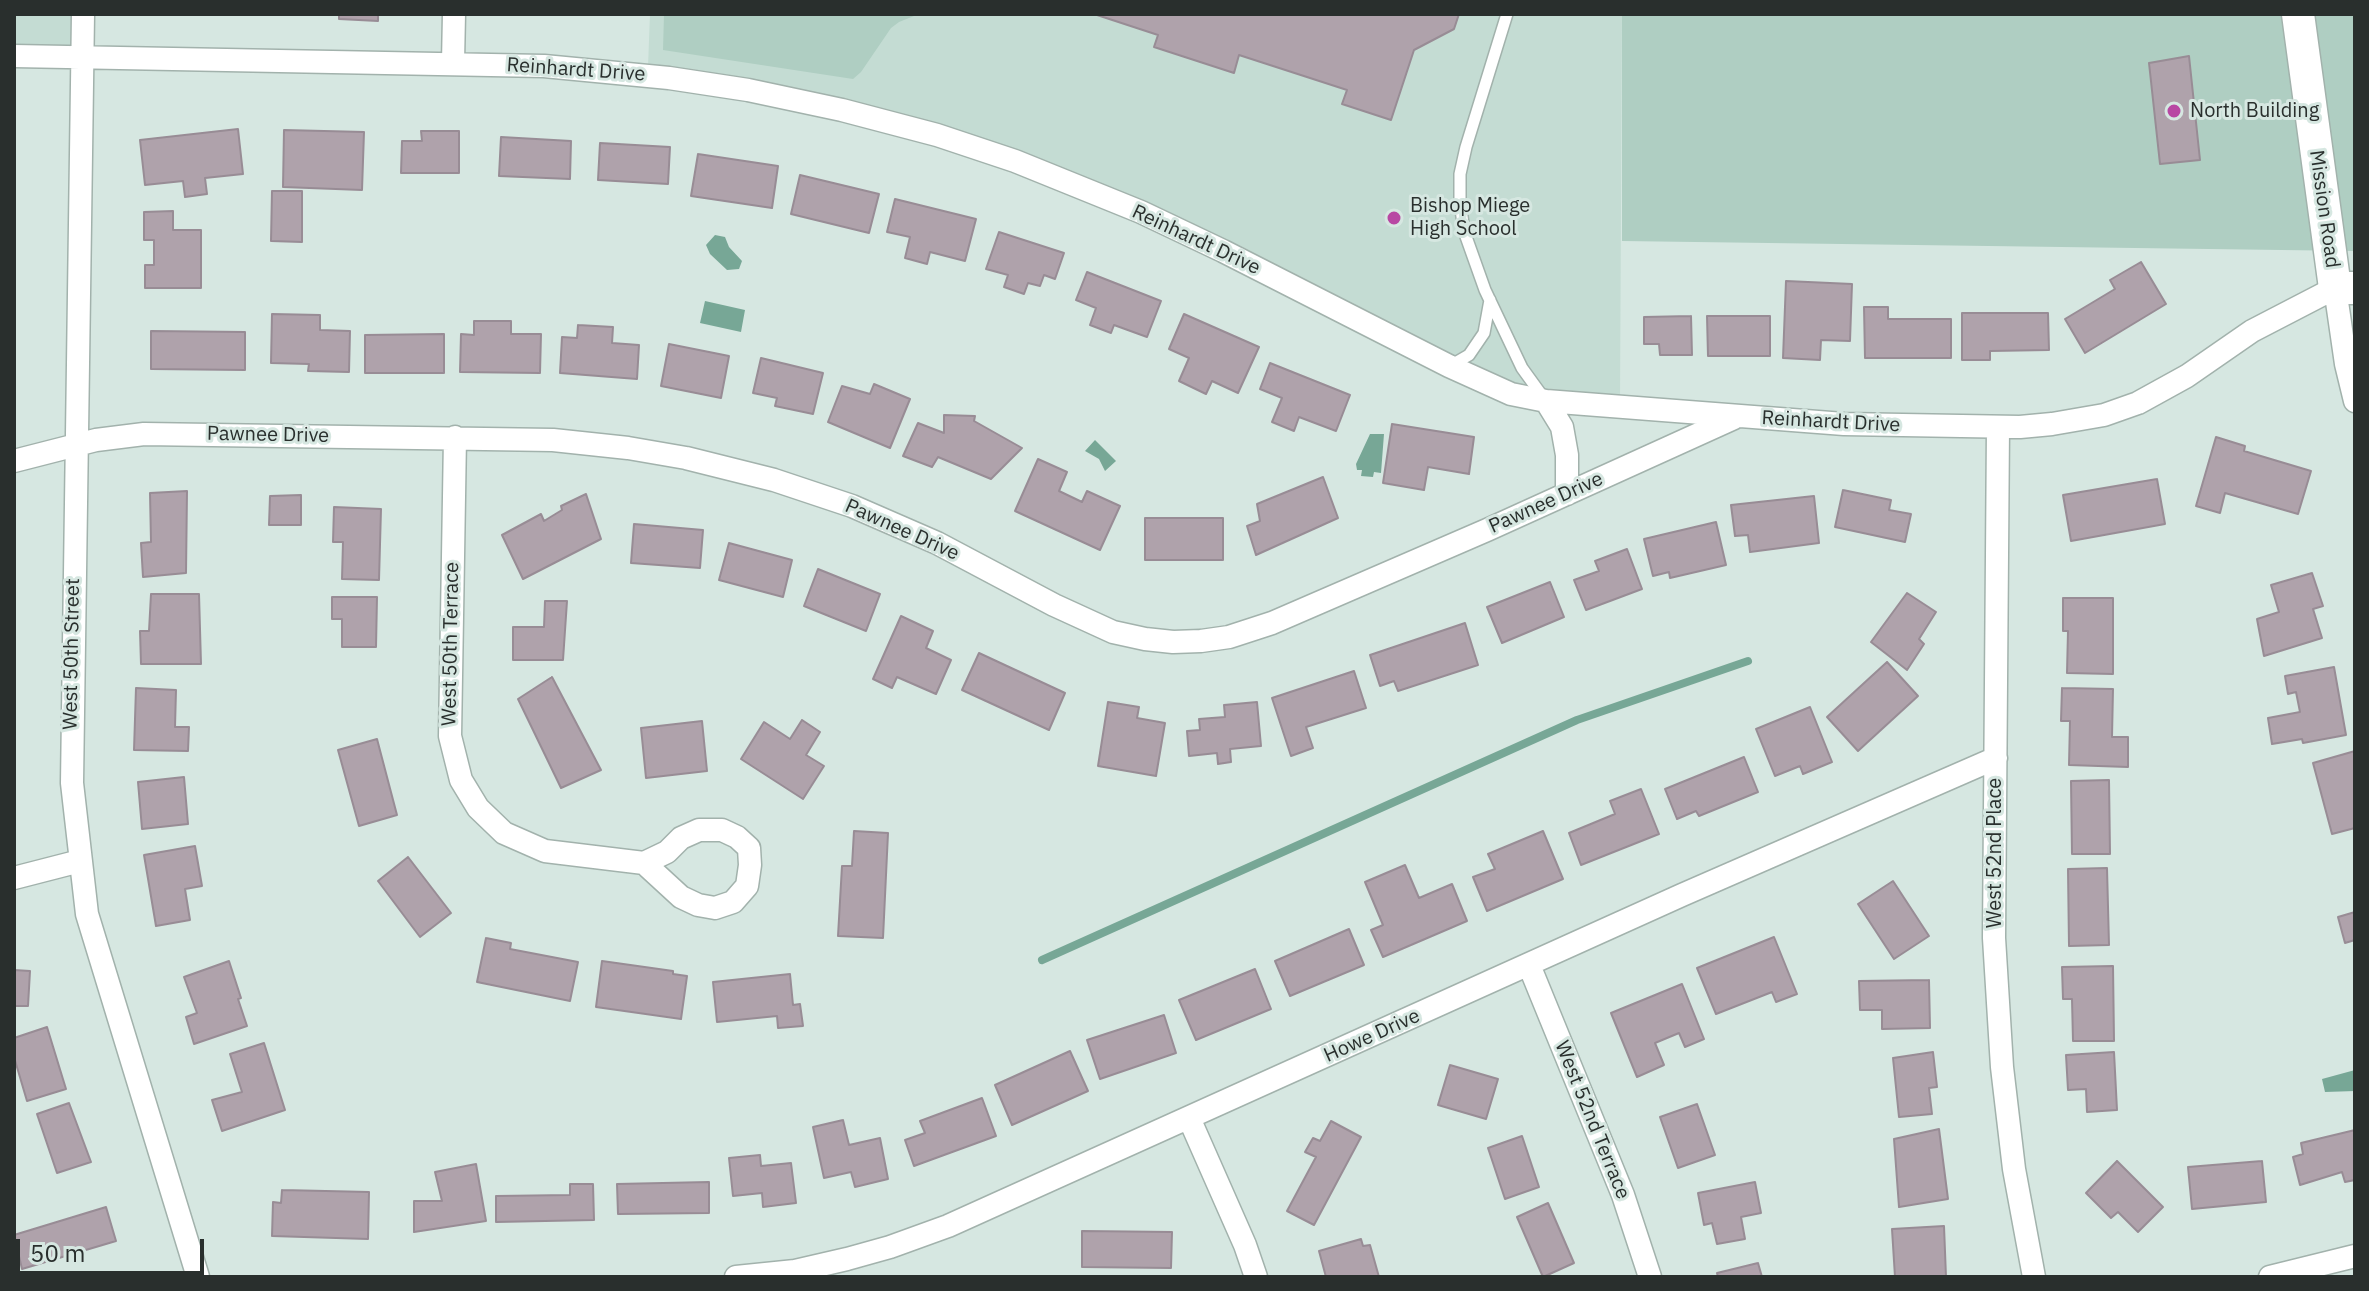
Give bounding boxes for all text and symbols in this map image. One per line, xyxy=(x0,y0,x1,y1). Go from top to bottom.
street label: Reinhardt Drive xyxy=(506,53,646,87)
place label: North Building xyxy=(2190,99,2319,123)
marker: North Building xyxy=(2165,102,2183,120)
street label: Mission Road xyxy=(2304,148,2344,270)
place label: Bishop Miege High School xyxy=(1410,194,1530,241)
street label: Reinhardt Drive xyxy=(1128,200,1264,280)
marker: Bishop Miege High School xyxy=(1385,209,1403,227)
street label: Reinhardt Drive xyxy=(1761,406,1901,438)
street label: Pawnee Drive xyxy=(207,422,329,448)
street label: Pawnee Drive xyxy=(1485,467,1607,539)
street label: Pawnee Drive xyxy=(841,494,963,566)
street label: West 50th Terrace xyxy=(438,562,464,726)
street label: West 50th Street xyxy=(59,578,85,730)
street label: West 52nd Place xyxy=(1983,778,2007,928)
street label: Howe Drive xyxy=(1320,1004,1424,1068)
street label: West 52nd Terrace xyxy=(1549,1037,1635,1203)
scale bar xyxy=(20,1223,208,1273)
text: 50 m xyxy=(30,1237,85,1269)

